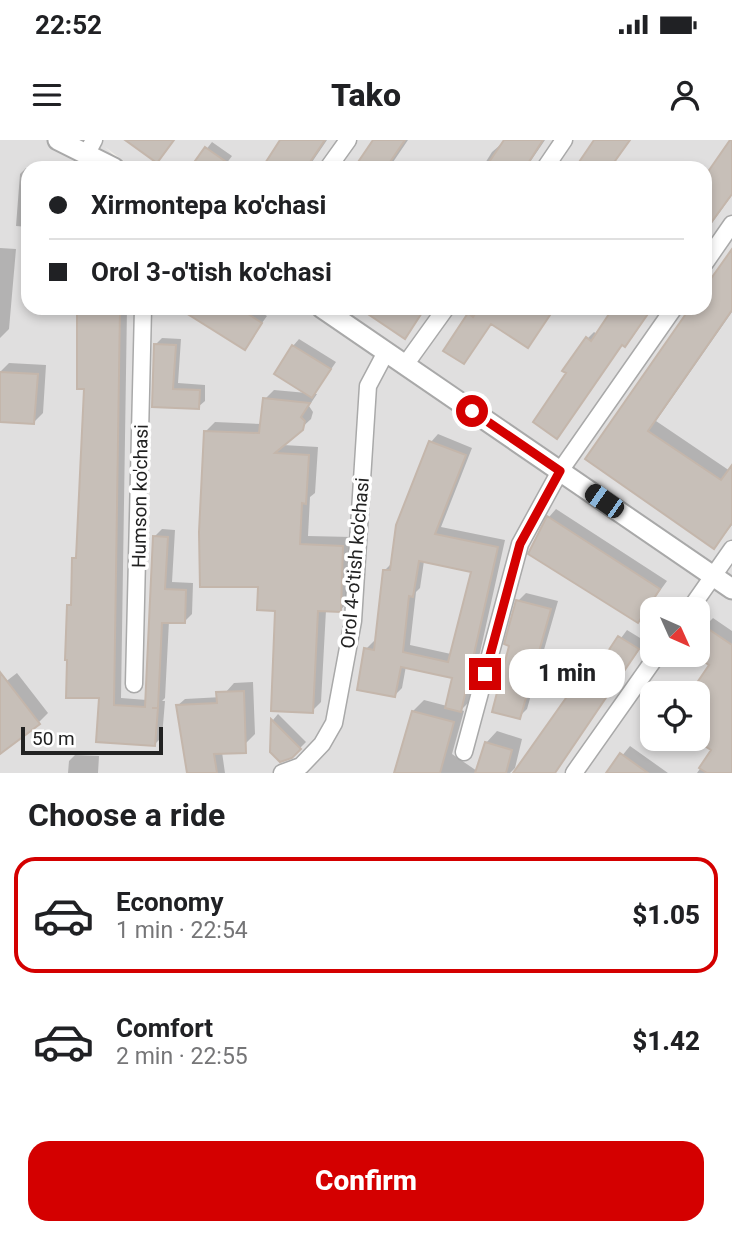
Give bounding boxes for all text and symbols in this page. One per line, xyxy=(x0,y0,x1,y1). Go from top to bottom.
text: 22:52 xyxy=(35,10,102,40)
icon: menu xyxy=(28,76,66,114)
text: Tako xyxy=(331,76,401,114)
icon: person xyxy=(666,76,704,114)
text: Xirmontepa ko'chasi xyxy=(91,190,326,220)
text: Orol 3-o'tish ko'chasi xyxy=(91,257,332,287)
route start xyxy=(456,395,488,427)
street label: Humson ko'chasi xyxy=(127,424,153,568)
street label: Orol 4-o'tish ko'chasi xyxy=(336,477,374,649)
car xyxy=(581,480,628,522)
north arrow xyxy=(640,597,710,667)
map controls xyxy=(640,597,710,751)
callout: 1 min xyxy=(510,650,625,698)
route end xyxy=(469,658,501,690)
text: 1 min xyxy=(538,660,596,687)
button: locate xyxy=(640,681,710,751)
scale bar xyxy=(21,724,163,756)
text: 50 m xyxy=(32,727,75,750)
text: Choose a ride xyxy=(28,796,225,834)
icon: car xyxy=(32,884,95,947)
text: Economy xyxy=(116,887,223,917)
text: $1.05 xyxy=(632,900,700,930)
text: 1 min · 22:54 xyxy=(116,917,248,944)
icon: car xyxy=(32,1010,95,1073)
text: Comfort xyxy=(116,1013,213,1043)
text: $1.42 xyxy=(632,1026,700,1056)
text: 2 min · 22:55 xyxy=(116,1043,248,1070)
button: Confirm xyxy=(28,1141,704,1221)

